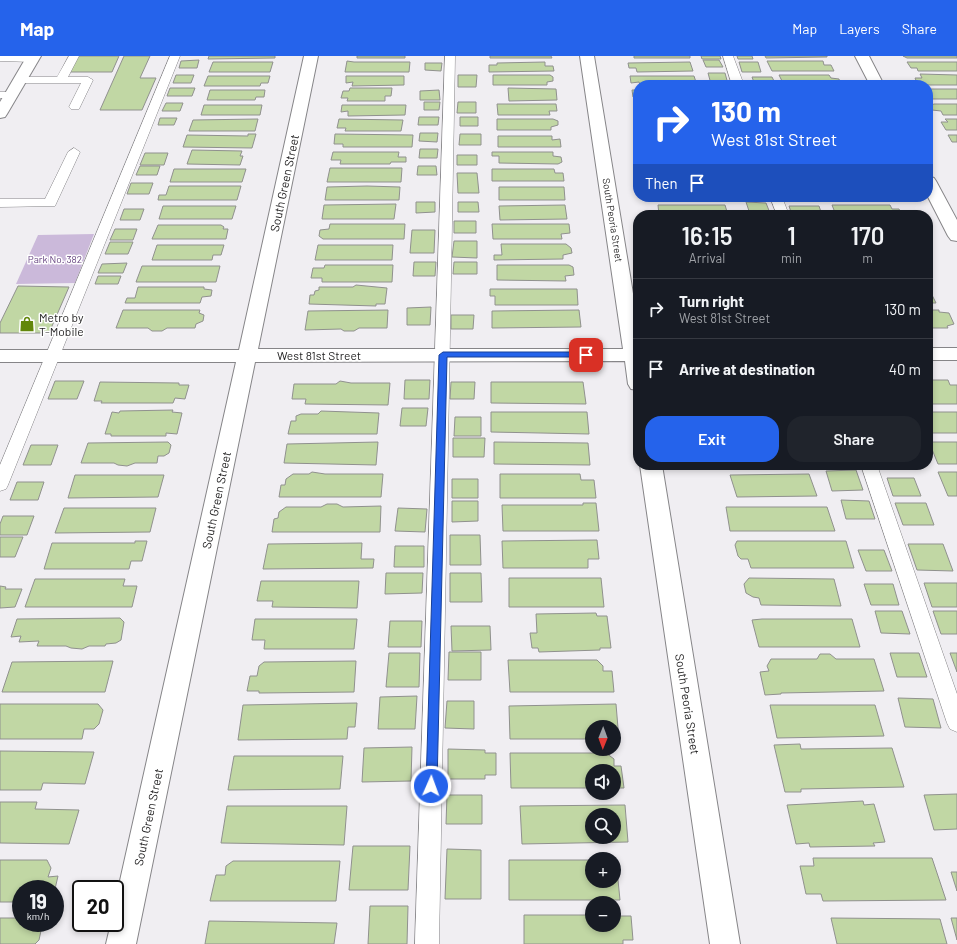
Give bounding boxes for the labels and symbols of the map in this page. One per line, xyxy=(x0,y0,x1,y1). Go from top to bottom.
street label: South Green Street xyxy=(267,133,301,233)
street label: South Peoria Street xyxy=(600,177,626,263)
park label: Park No. 382 xyxy=(28,253,82,265)
place label: Metro by T-Mobile xyxy=(39,310,84,338)
shop icon: Metro by T-Mobile xyxy=(18,315,36,333)
pin xyxy=(569,338,603,372)
street label: West 81st Street xyxy=(277,348,361,362)
street label: South Green Street xyxy=(199,450,233,550)
street label: South Peoria Street xyxy=(673,653,703,755)
north arrow xyxy=(585,720,621,756)
position arrow xyxy=(410,765,452,807)
street label: South Green Street xyxy=(131,767,165,867)
speed limit sign: 20 xyxy=(72,880,124,932)

